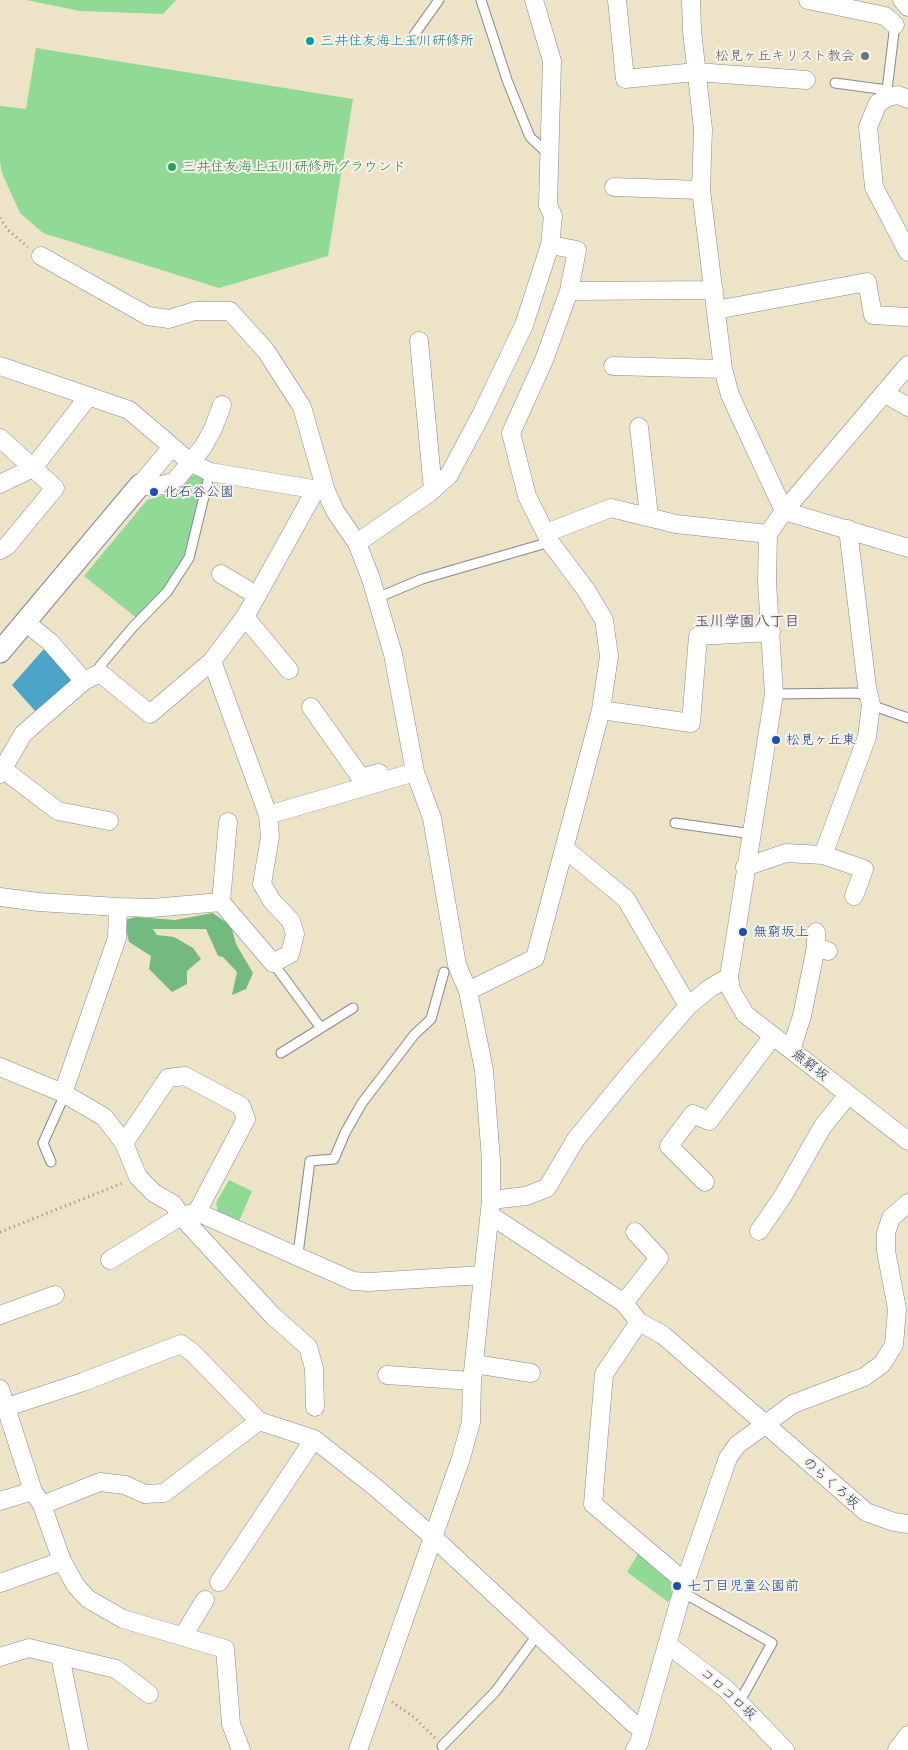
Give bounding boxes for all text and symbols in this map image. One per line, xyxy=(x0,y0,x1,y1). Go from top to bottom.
place label: 三井住友海上玉川研修所 xyxy=(320,33,474,49)
marker: 三井住友海上玉川研修所 xyxy=(304,35,316,47)
place label: 松見ヶ丘キリスト教会 xyxy=(715,48,855,64)
marker: 松見ヶ丘キリスト教会 xyxy=(859,50,871,62)
place label: 三井住友海上玉川研修所グラウンド xyxy=(182,159,406,175)
marker: 三井住友海上玉川研修所グラウンド xyxy=(166,161,178,173)
place label: 化石谷公園 xyxy=(164,484,234,500)
marker: 化石谷公園 xyxy=(148,486,160,498)
district label: 玉川学園八丁目 xyxy=(695,613,799,631)
place label: 松見ヶ丘東 xyxy=(786,732,856,748)
marker: 松見ヶ丘東 xyxy=(770,734,782,746)
place label: 無窮坂上 xyxy=(753,924,809,940)
marker: 無窮坂上 xyxy=(737,926,749,938)
street label: 無窮坂 xyxy=(788,1045,832,1085)
street label: のらくろ坂 xyxy=(799,1454,863,1512)
place label: 七丁目児童公園前 xyxy=(687,1578,799,1594)
marker: 七丁目児童公園前 xyxy=(671,1580,683,1592)
street label: コロコロ坂 xyxy=(696,1664,760,1724)

